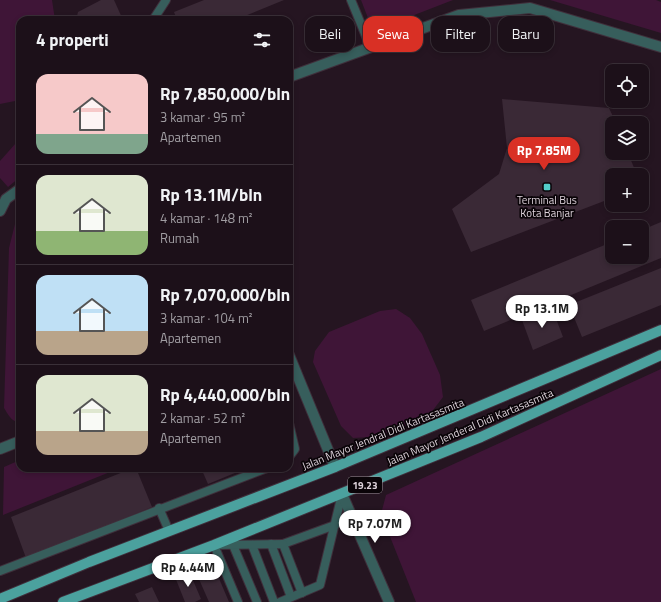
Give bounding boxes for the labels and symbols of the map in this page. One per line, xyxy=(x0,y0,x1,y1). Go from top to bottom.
pin: Rp 7.85M xyxy=(503,137,585,171)
marker: Terminal Bus Kota Banjar xyxy=(542,182,552,192)
place label: Terminal Bus Kota Banjar xyxy=(517,192,577,221)
pin: Rp 13.1M xyxy=(501,295,583,329)
street label: Jalan Mayor Jenderal Didi Kartasasmita xyxy=(384,384,556,469)
street label: Jalan Mayor Jendral Didi Kartasasmita xyxy=(300,394,467,474)
road number: 19.23 xyxy=(348,477,382,493)
pin: Rp 7.07M xyxy=(334,510,416,544)
pin: Rp 4.44M xyxy=(147,554,229,588)

